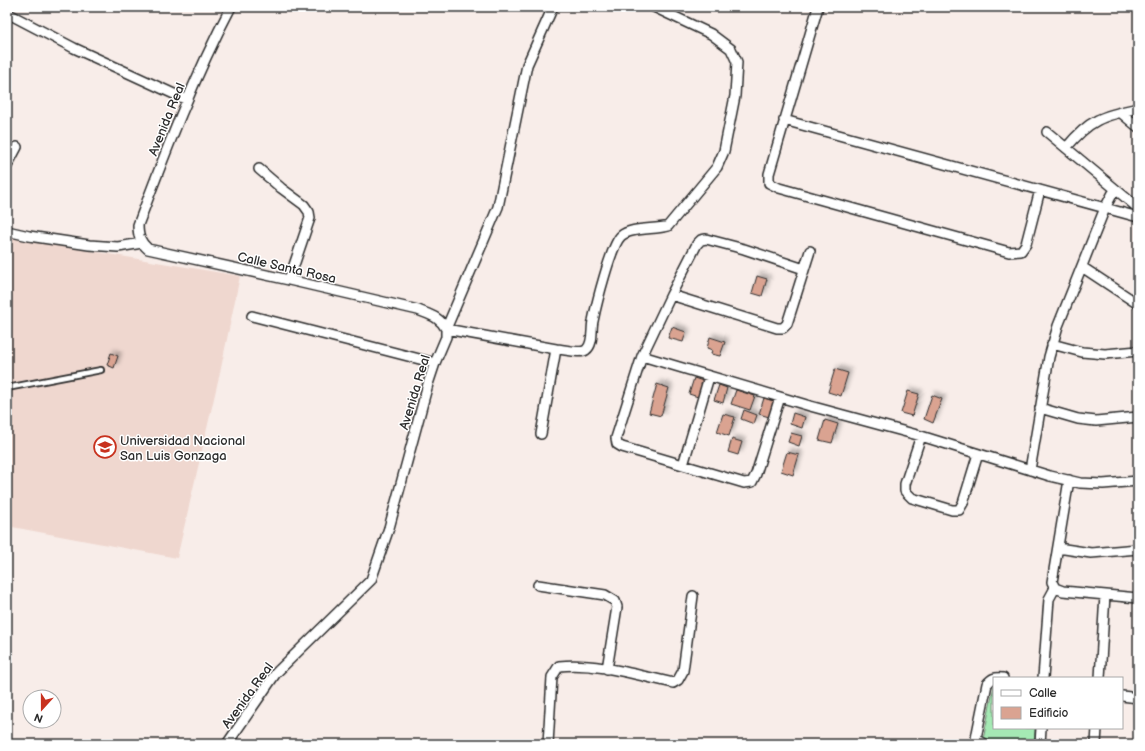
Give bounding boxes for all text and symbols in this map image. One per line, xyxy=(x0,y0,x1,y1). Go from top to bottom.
street label: Avenida Real xyxy=(145,80,189,158)
street label: Calle Santa Rosa xyxy=(236,249,338,287)
street label: Avenida Real xyxy=(396,353,434,432)
place label: Universidad Nacional San Luis Gonzaga xyxy=(120,433,245,464)
school or university icon: Universidad Nacional San Luis Gonzaga xyxy=(92,434,118,460)
street label: Avenida Real xyxy=(219,660,277,732)
legend xyxy=(993,677,1123,729)
text: Calle xyxy=(1029,686,1057,701)
north arrow xyxy=(22,689,62,729)
text: Edificio xyxy=(1029,706,1069,721)
text: N xyxy=(32,710,45,725)

